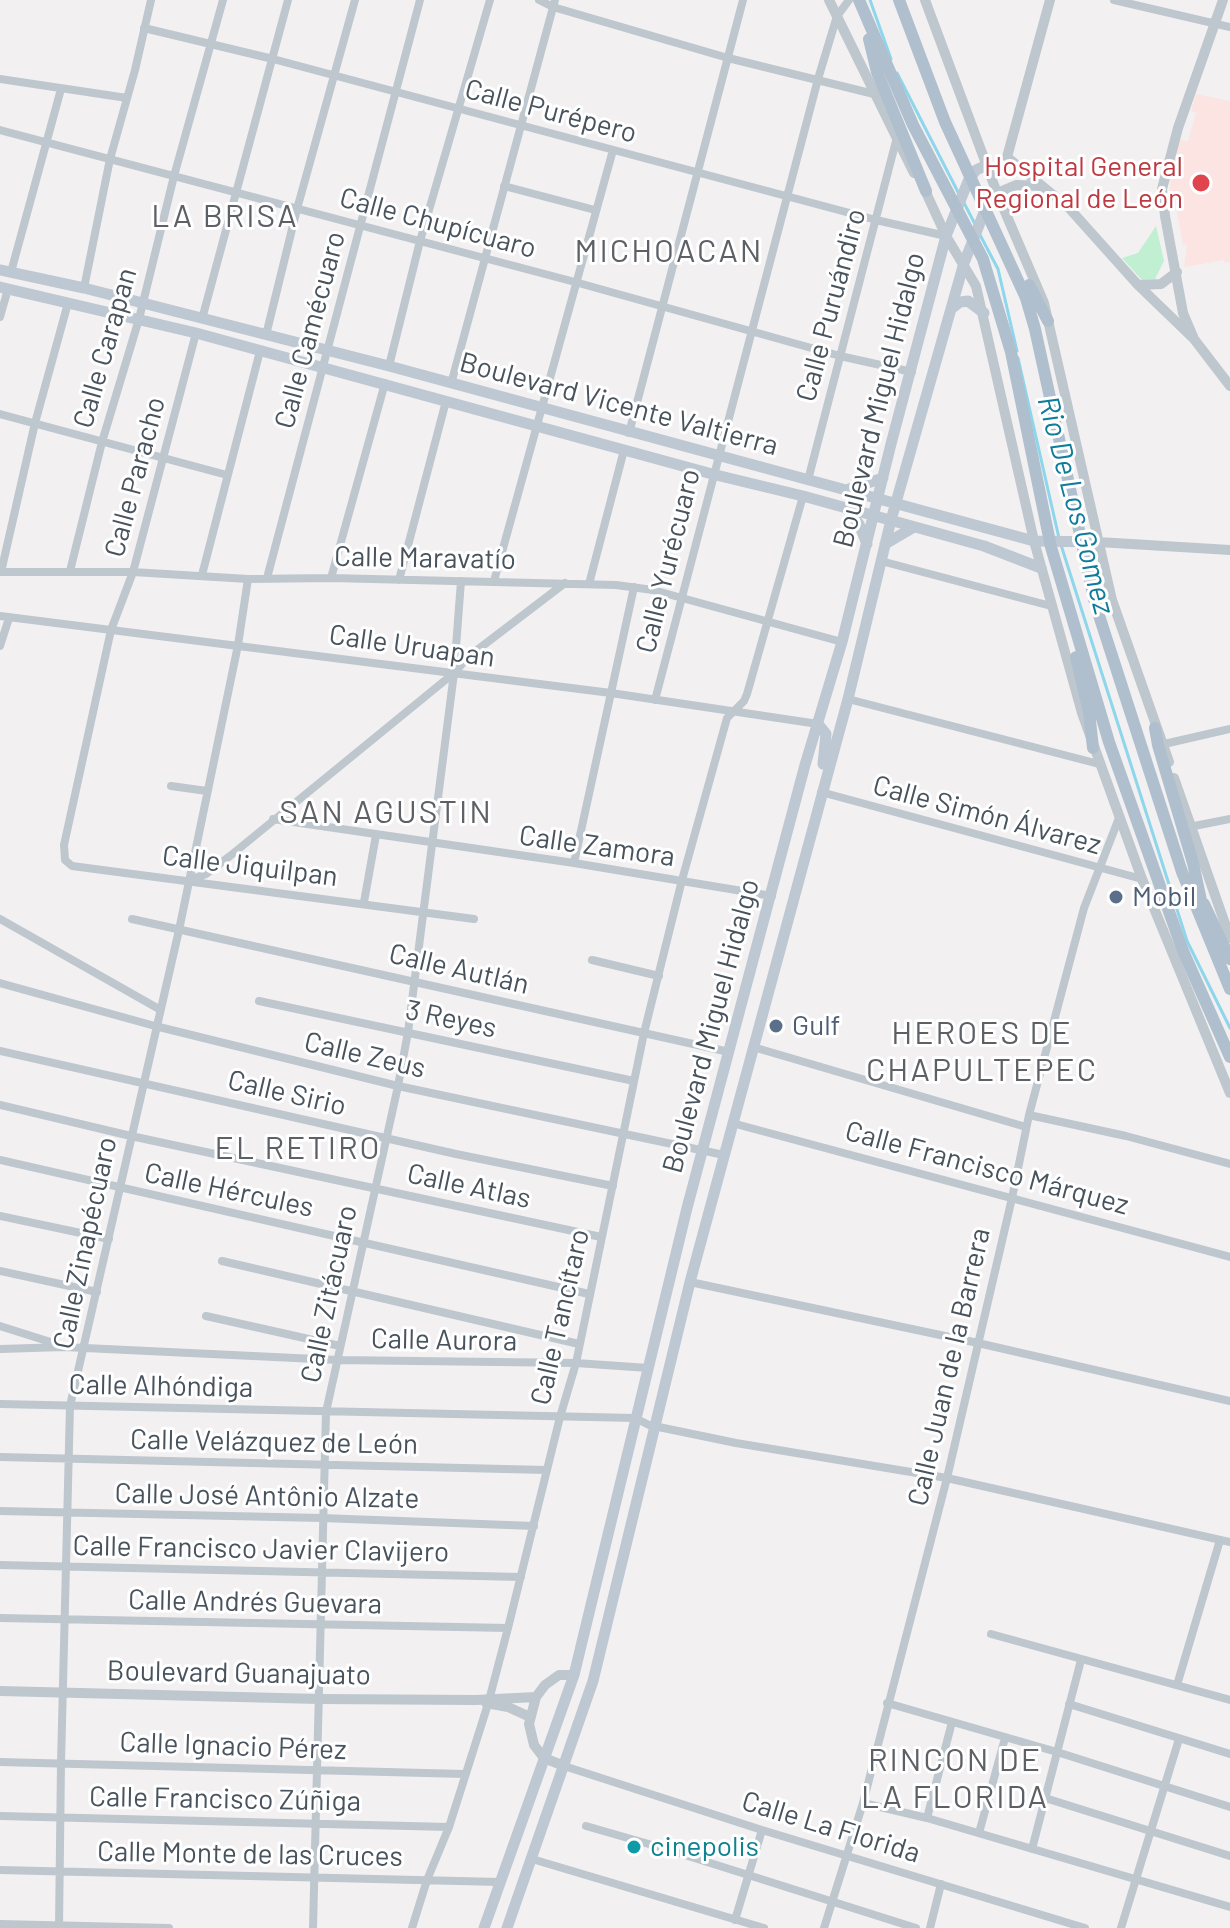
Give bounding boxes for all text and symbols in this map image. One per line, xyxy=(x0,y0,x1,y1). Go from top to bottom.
street label: Calle Purépero xyxy=(461,72,641,150)
place label: Hospital General Regional de León xyxy=(975,150,1183,216)
marker: Hospital General Regional de León xyxy=(1190,172,1212,194)
street label: Calle Chupícuaro xyxy=(336,181,540,265)
district label: LA BRISA xyxy=(151,197,299,235)
street label: Calle Puruándiro xyxy=(789,205,873,405)
street label: Calle Camécuaro xyxy=(268,228,352,432)
district label: MICHOACAN xyxy=(575,232,763,270)
street label: Boulevard Miguel Hidalgo xyxy=(826,249,932,551)
street label: Calle Carapan xyxy=(66,264,144,432)
street label: Boulevard Vicente Valtierra xyxy=(456,345,782,463)
water label: Rio De Los Gomez xyxy=(1030,392,1122,618)
street label: Calle Paracho xyxy=(97,393,173,561)
street label: Calle Yurécuaro xyxy=(629,465,707,657)
street label: Calle Maravatío xyxy=(334,540,516,576)
street label: Calle Uruapan xyxy=(327,618,497,674)
street label: Calle Simón Álvarez xyxy=(869,768,1105,862)
district label: SAN AGUSTIN xyxy=(279,793,493,831)
street label: Calle Zamora xyxy=(517,818,677,874)
street label: Calle Jiquilpan xyxy=(160,839,340,893)
street label: Boulevard Miguel Hidalgo xyxy=(656,875,766,1177)
place label: Mobil xyxy=(1132,880,1196,914)
marker: Mobil xyxy=(1107,888,1125,906)
street label: Calle Autlán xyxy=(386,937,532,1001)
street label: 3 Reyes xyxy=(402,993,500,1045)
place label: Gulf xyxy=(792,1009,841,1043)
district label: HEROES DE CHAPULTEPEC xyxy=(866,1014,1098,1089)
marker: Gulf xyxy=(767,1017,785,1035)
street label: Calle Zeus xyxy=(301,1025,429,1085)
street label: Calle Sirio xyxy=(224,1063,350,1123)
street label: Calle Francisco Márquez xyxy=(842,1114,1132,1222)
district label: EL RETIRO xyxy=(215,1129,381,1167)
street label: Calle Zinapécuaro xyxy=(46,1134,124,1352)
street label: Calle Hércules xyxy=(141,1156,317,1224)
street label: Calle Atlas xyxy=(404,1157,534,1215)
street label: Calle Zitácuaro xyxy=(294,1202,364,1386)
street label: Calle Juan de la Barrera xyxy=(901,1225,997,1509)
street label: Calle Tancítaro xyxy=(523,1226,597,1408)
street label: Calle Aurora xyxy=(371,1322,517,1358)
street label: Calle Alhóndiga xyxy=(68,1368,254,1404)
street label: Calle Velázquez de León xyxy=(130,1423,418,1461)
street label: Calle José Antônio Alzate xyxy=(114,1477,420,1515)
street label: Calle Francisco Javier Clavijero xyxy=(72,1529,450,1569)
street label: Calle Andrés Guevara xyxy=(128,1583,382,1621)
street label: Boulevard Guanajuato xyxy=(107,1654,371,1692)
street label: Calle Ignacio Pérez xyxy=(119,1725,347,1767)
district label: RINCON DE LA FLORIDA xyxy=(861,1741,1049,1816)
street label: Calle Francisco Zúñiga xyxy=(89,1780,361,1818)
street label: Calle La Florida xyxy=(738,1784,924,1870)
place label: cinepolis xyxy=(650,1830,759,1864)
street label: Calle Monte de las Cruces xyxy=(97,1835,403,1873)
marker: cinepolis xyxy=(625,1838,643,1856)

